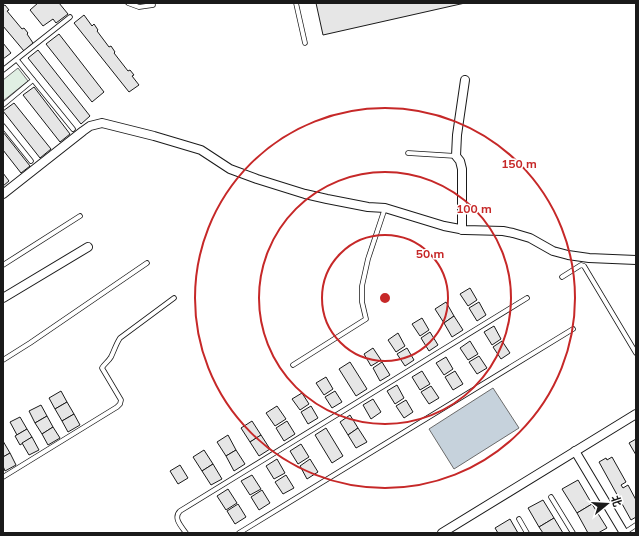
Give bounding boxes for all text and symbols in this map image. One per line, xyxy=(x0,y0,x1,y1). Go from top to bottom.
text: 150 m xyxy=(501,156,537,171)
text: 100 m xyxy=(456,201,492,216)
text: 50 m xyxy=(416,246,444,261)
centre of rings xyxy=(378,291,392,305)
north arrow xyxy=(587,484,627,524)
text: 北 xyxy=(608,494,625,508)

